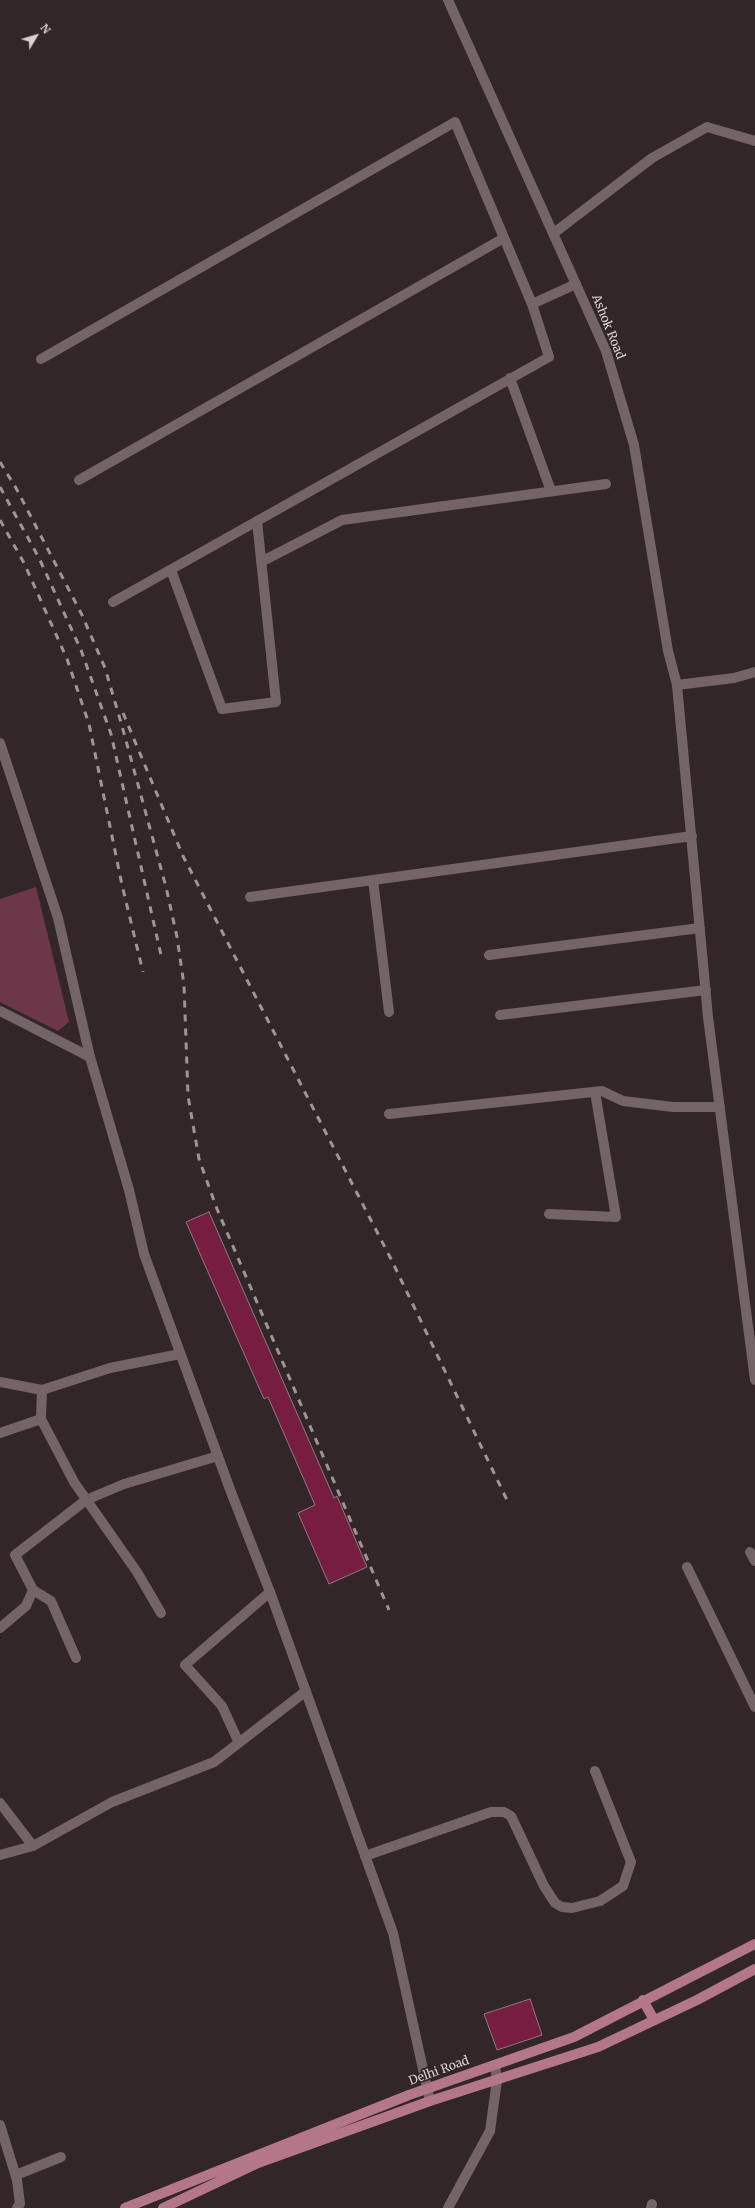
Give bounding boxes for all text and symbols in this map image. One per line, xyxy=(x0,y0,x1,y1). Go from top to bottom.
north arrow xyxy=(16,16,56,56)
text: N xyxy=(37,21,54,36)
street label: Ashok Road xyxy=(588,293,628,361)
street label: Delhi Road xyxy=(407,2053,471,2089)

